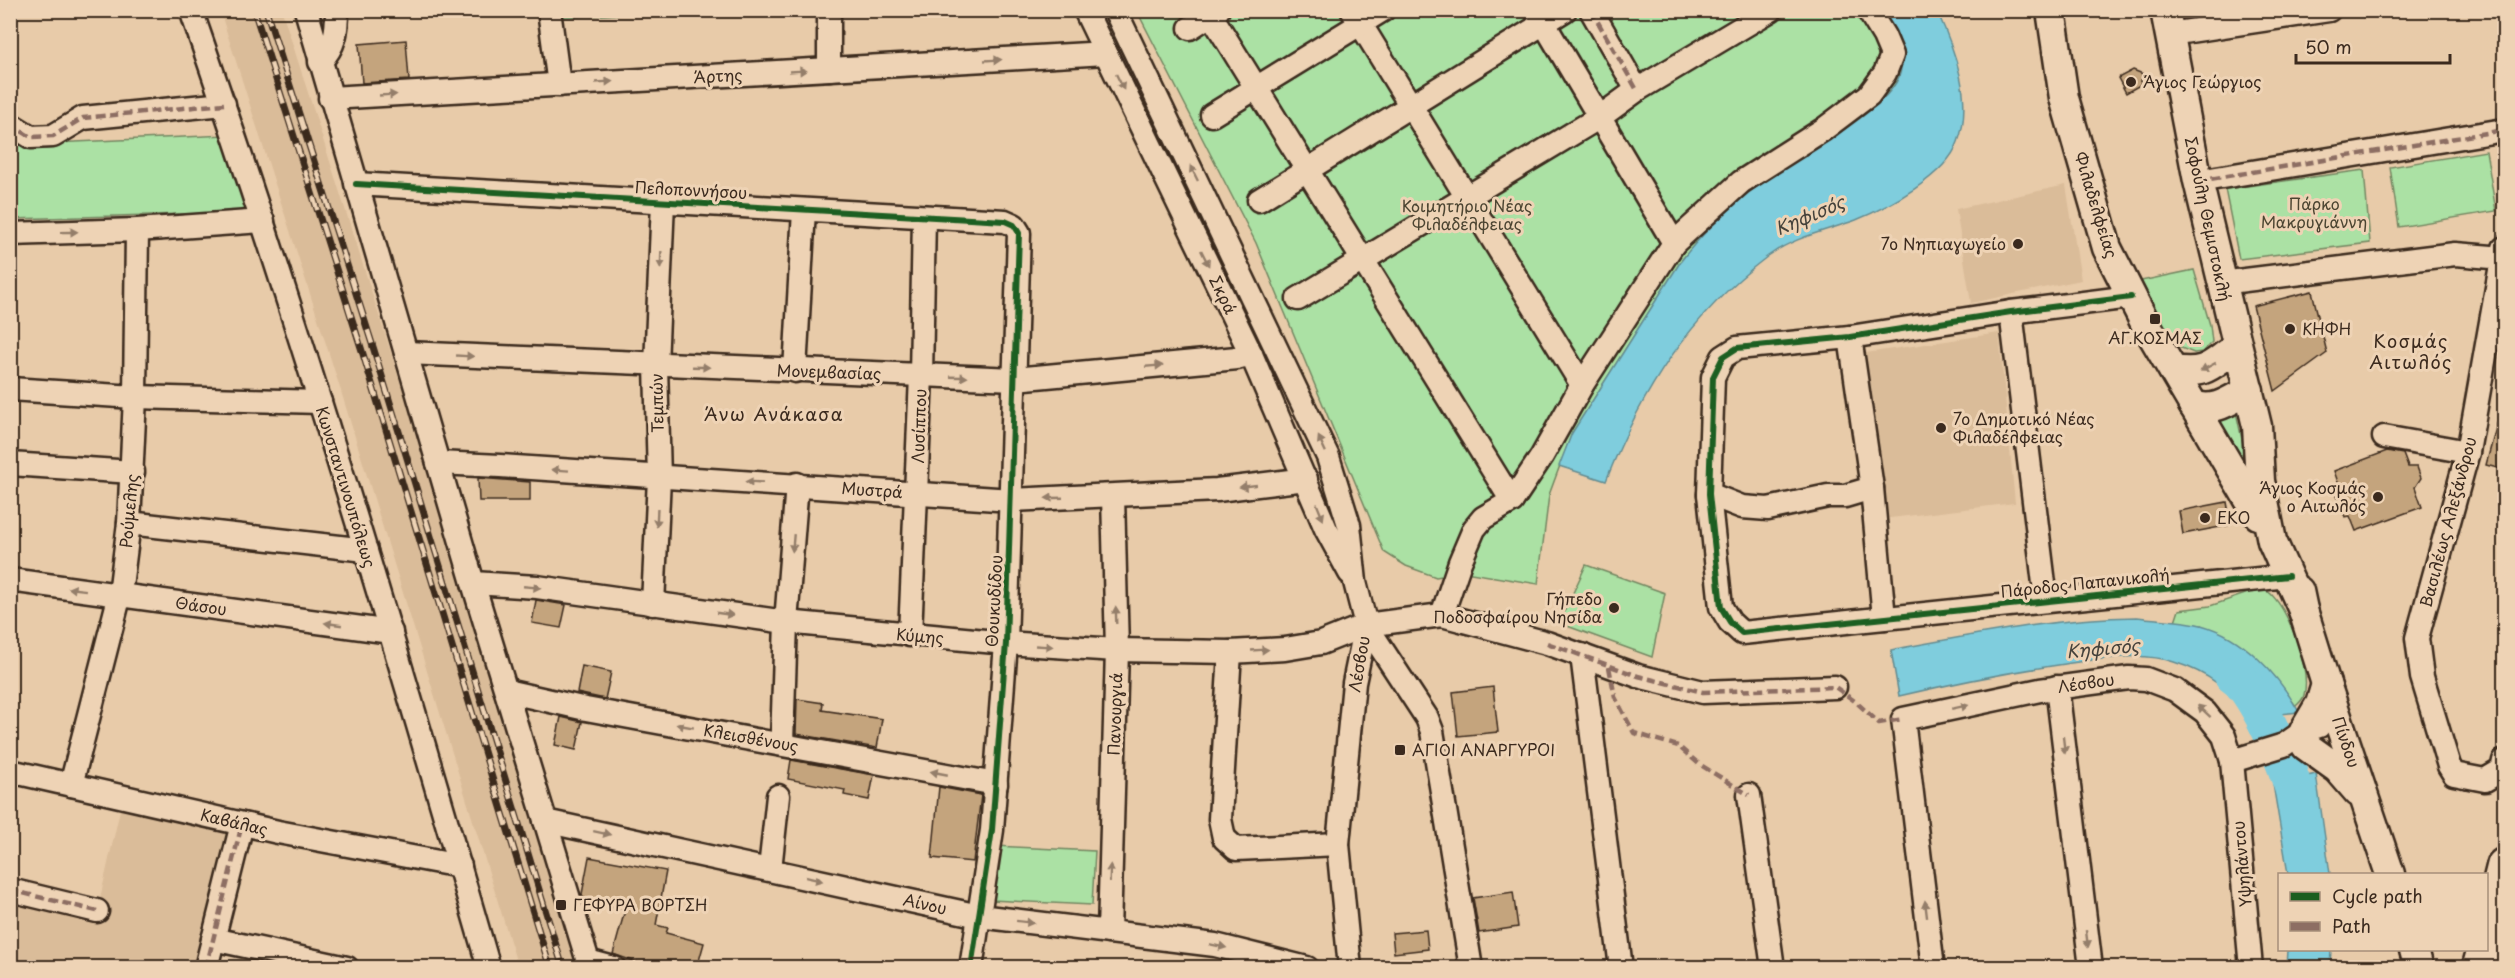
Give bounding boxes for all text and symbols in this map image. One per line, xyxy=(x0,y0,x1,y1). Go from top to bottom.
scale bar xyxy=(2296,27,2450,65)
text: 50 m xyxy=(2305,33,2352,60)
one-way arrow xyxy=(983,55,1002,65)
street label: Άρτης xyxy=(693,62,743,88)
one-way arrow xyxy=(789,66,808,76)
place label: Άγιος Γεώργιος xyxy=(2143,69,2261,93)
one-way arrow xyxy=(1116,73,1125,90)
marker: Άγιος Γεώργιος xyxy=(2124,75,2138,89)
one-way arrow xyxy=(594,78,613,87)
one-way arrow xyxy=(378,90,397,99)
street label: Σοφούλη Θεμιστοκλή xyxy=(2180,134,2238,303)
street label: Φιλαδελφείας xyxy=(2069,149,2125,261)
one-way arrow xyxy=(1189,165,1198,182)
street label: Πελοποννήσου xyxy=(634,174,748,204)
water label: Κηφισός xyxy=(1770,187,1850,241)
park label: Πάρκο Μακρυγιάννη xyxy=(2261,191,2367,233)
park label: Κοιμητήριο Νέας Φιλαδέλφειας xyxy=(1402,193,1532,235)
one-way arrow xyxy=(59,227,78,237)
place label: 7ο Νηπιαγωγείο xyxy=(1881,231,2006,255)
marker: 7ο Νηπιαγωγείο xyxy=(2011,237,2025,251)
one-way arrow xyxy=(1200,249,1209,266)
one-way arrow xyxy=(656,251,665,270)
street label: Σκρά xyxy=(1204,271,1244,318)
marker: ΑΓ.ΚΟΣΜΑΣ xyxy=(2148,312,2162,326)
place label: ΚΗΦΗ xyxy=(2302,316,2351,340)
marker: ΚΗΦΗ xyxy=(2283,322,2297,336)
place label: ΑΓ.ΚΟΣΜΑΣ xyxy=(2108,325,2202,349)
district label: Κοσμάς Αιτωλός xyxy=(2369,327,2453,375)
one-way arrow xyxy=(455,352,474,361)
street label: Μονεμβασίας xyxy=(776,357,882,385)
one-way arrow xyxy=(1144,361,1163,371)
one-way arrow xyxy=(2199,362,2216,372)
one-way arrow xyxy=(692,363,711,372)
one-way arrow xyxy=(950,372,969,382)
street label: Τεμπών xyxy=(643,373,669,433)
street label: Λυσίππου xyxy=(905,388,931,464)
district label: Άνω Ανάκασα xyxy=(704,400,844,427)
street label: Κωνσταντινουπόλεως xyxy=(311,403,383,570)
place label: 7ο Δημοτικό Νέας Φιλαδέλφειας xyxy=(1953,406,2095,448)
marker: 7ο Δημοτικό Νέας Φιλαδέλφειας xyxy=(1934,421,1948,435)
street label: Βασιλέως Αλεξάνδρου xyxy=(2413,434,2481,610)
one-way arrow xyxy=(1318,436,1327,453)
one-way arrow xyxy=(550,465,569,475)
street label: Ρούμελης xyxy=(113,473,143,549)
street label: Μυστρά xyxy=(841,475,904,503)
place label: Άγιος Κοσμάς ο Αιτωλός xyxy=(2259,475,2366,517)
one-way arrow xyxy=(745,478,764,487)
one-way arrow xyxy=(1239,481,1258,491)
marker: Άγιος Κοσμάς ο Αιτωλός xyxy=(2371,490,2385,504)
one-way arrow xyxy=(1044,494,1063,503)
one-way arrow xyxy=(1315,503,1325,521)
place label: EKO xyxy=(2217,505,2250,529)
one-way arrow xyxy=(653,509,662,528)
marker: EKO xyxy=(2198,511,2212,525)
one-way arrow xyxy=(788,533,798,552)
street label: Θουκυδίδου xyxy=(979,554,1007,648)
street label: Πάροδος Παπανικολή xyxy=(1999,561,2170,603)
one-way arrow xyxy=(522,582,541,591)
one-way arrow xyxy=(68,584,87,594)
place label: Γήπεδο Ποδοσφαίρου Νησίδα xyxy=(1434,586,1602,628)
street label: Θάσου xyxy=(174,590,228,620)
marker: Γήπεδο Ποδοσφαίρου Νησίδα xyxy=(1607,601,1621,615)
one-way arrow xyxy=(1111,606,1121,625)
one-way arrow xyxy=(715,609,734,619)
one-way arrow xyxy=(323,619,342,629)
street label: Κύμης xyxy=(895,621,945,649)
water label: Κηφισός xyxy=(2065,631,2142,664)
street label: Λέσβου xyxy=(1341,634,1375,694)
one-way arrow xyxy=(1034,641,1053,650)
one-way arrow xyxy=(1250,646,1269,655)
street label: Λέσβου xyxy=(2056,666,2116,698)
street label: Πανουργιά xyxy=(1101,672,1127,756)
one-way arrow xyxy=(1951,702,1970,711)
one-way arrow xyxy=(2196,704,2211,718)
street label: Πίνδου xyxy=(2327,713,2367,771)
street label: Κλεισθένους xyxy=(702,717,800,757)
one-way arrow xyxy=(676,722,695,731)
one-way arrow xyxy=(2059,736,2069,755)
place label: ΑΓΙΟΙ ΑΝΑΡΓΥΡΟΙ xyxy=(1412,737,1555,761)
marker: ΑΓΙΟΙ ΑΝΑΡΓΥΡΟΙ xyxy=(1393,743,1407,757)
one-way arrow xyxy=(929,768,948,777)
street label: Καβάλας xyxy=(198,802,270,840)
street label: Υψηλάντου xyxy=(2225,820,2257,908)
one-way arrow xyxy=(593,829,612,838)
one-way arrow xyxy=(1106,864,1115,883)
legend xyxy=(2278,873,2488,951)
one-way arrow xyxy=(804,874,823,884)
text: Cycle path xyxy=(2332,882,2423,909)
street label: Αίνου xyxy=(901,886,949,920)
place label: ΓΕΦΥΡΑ ΒΟΡΤΣΗ xyxy=(573,892,708,916)
marker: ΓΕΦΥΡΑ ΒΟΡΤΣΗ xyxy=(554,898,568,912)
one-way arrow xyxy=(1922,900,1931,919)
text: Path xyxy=(2332,912,2371,939)
one-way arrow xyxy=(1016,917,1035,926)
one-way arrow xyxy=(2082,929,2092,948)
one-way arrow xyxy=(1209,942,1228,951)

